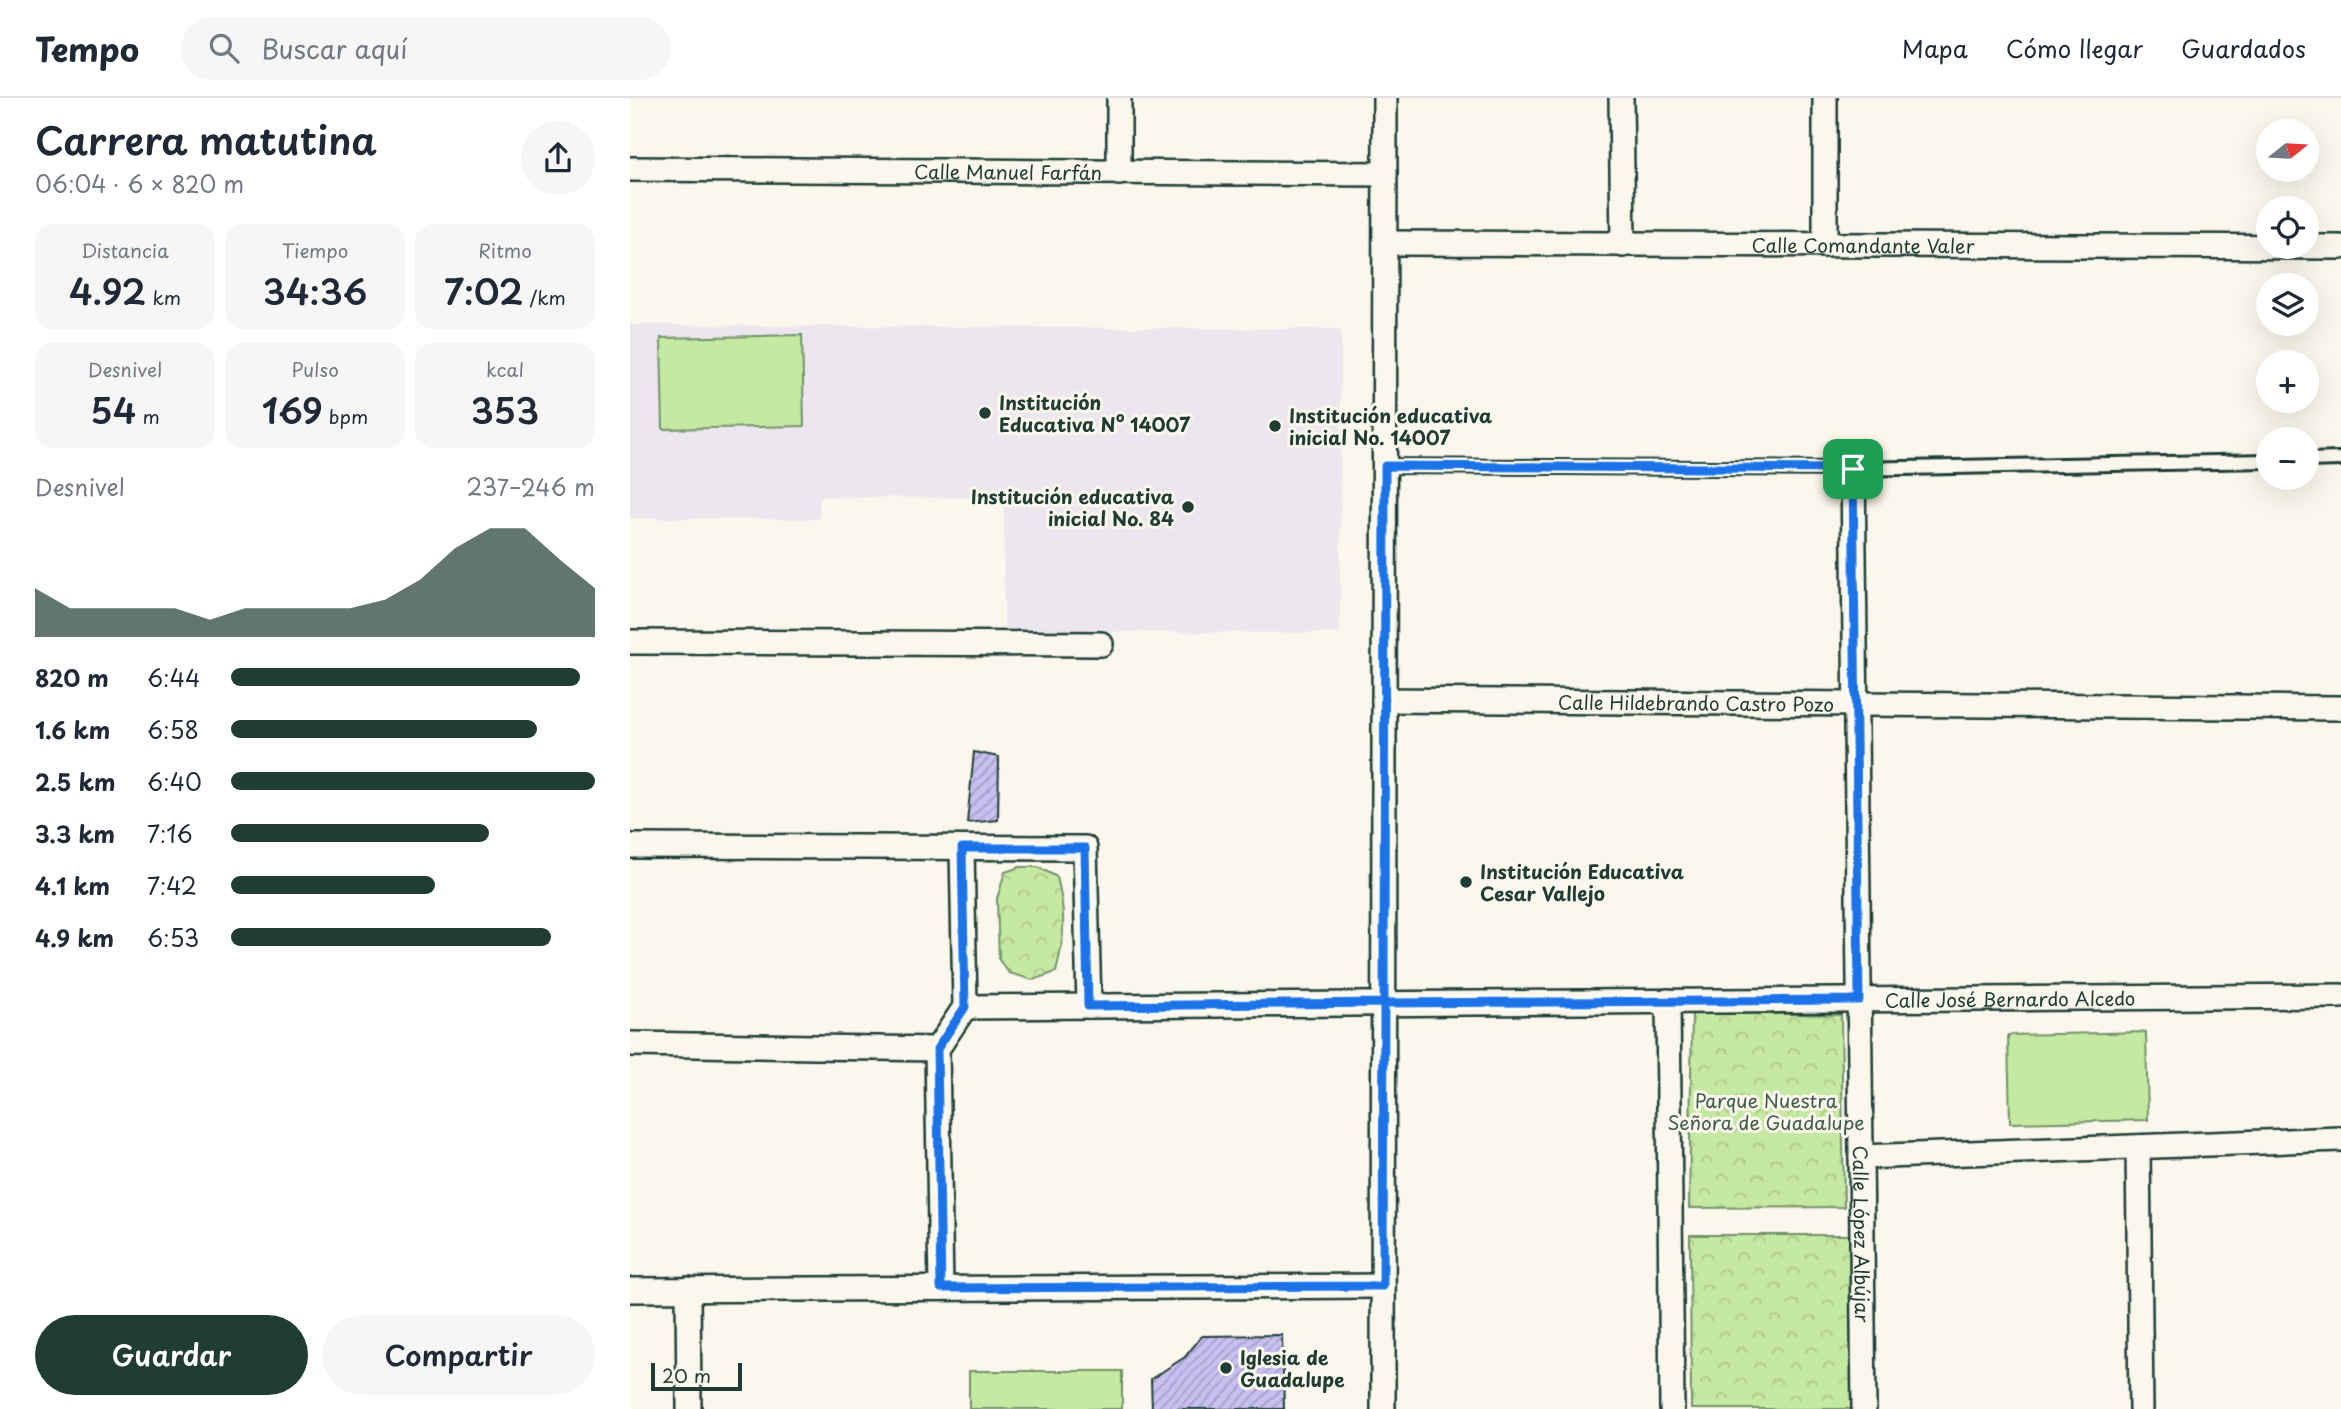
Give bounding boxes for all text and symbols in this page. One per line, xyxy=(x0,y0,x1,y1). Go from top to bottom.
search box xyxy=(181,17,671,80)
text: Tempo xyxy=(35,23,139,73)
icon: search xyxy=(205,29,243,67)
text: Buscar aquí xyxy=(261,29,408,68)
text: Mapa xyxy=(1902,30,1968,66)
text: Cómo llegar xyxy=(2006,30,2143,66)
text: Guardados xyxy=(2181,30,2306,66)
text: Carrera matutina xyxy=(35,111,377,168)
north arrow xyxy=(2256,119,2319,182)
map controls xyxy=(2256,119,2319,490)
button: share xyxy=(521,121,595,195)
street label: Calle Manuel Farfán xyxy=(914,157,1102,186)
text: 06:04 · 6 × 820 m xyxy=(35,166,244,201)
button: locate xyxy=(2256,196,2319,259)
street label: Calle Comandante Valer xyxy=(1751,231,1975,259)
text: Distancia xyxy=(81,236,169,264)
text: Tiempo xyxy=(282,236,348,264)
text: Ritmo xyxy=(478,236,532,264)
text: 4.92 xyxy=(69,264,146,317)
text: 34:36 xyxy=(263,264,367,317)
text: 7:02 xyxy=(444,264,523,317)
button: layers xyxy=(2256,273,2319,336)
text: km xyxy=(146,283,181,311)
text: /km xyxy=(523,283,566,311)
button: + xyxy=(2256,350,2319,413)
text: Desnivel xyxy=(88,355,162,383)
text: Pulso xyxy=(291,355,339,383)
text: kcal xyxy=(486,355,524,383)
text: 54 xyxy=(90,383,136,436)
text: 169 xyxy=(262,383,323,436)
text: 353 xyxy=(471,383,539,436)
place label: Institución Educativa Nº 14007 xyxy=(999,388,1190,438)
place label: Institución educativa inicial No. 14007 xyxy=(1289,401,1492,451)
text: m xyxy=(136,402,160,430)
text: bpm xyxy=(323,402,368,430)
marker: Institución Educativa Nº 14007 xyxy=(977,405,993,421)
marker: Institución educativa inicial No. 14007 xyxy=(1267,418,1283,434)
button: − xyxy=(2256,427,2319,490)
pin xyxy=(1823,439,1883,499)
icon: arrive xyxy=(1834,450,1872,488)
text: Desnivel xyxy=(35,469,125,504)
text: 237–246 m xyxy=(466,469,595,504)
place label: Institución educativa inicial No. 84 xyxy=(971,482,1174,532)
marker: Institución educativa inicial No. 84 xyxy=(1180,499,1196,515)
text: 820 m xyxy=(35,660,109,695)
text: 6:44 xyxy=(147,660,200,695)
street label: Calle Hildebrando Castro Pozo xyxy=(1558,687,1834,718)
text: 1.6 km xyxy=(35,712,110,747)
text: 6:58 xyxy=(147,712,199,747)
text: 2.5 km xyxy=(35,764,115,799)
text: 6:40 xyxy=(147,764,202,799)
text: 3.3 km xyxy=(35,816,115,851)
text: 7:16 xyxy=(147,816,193,851)
place label: Institución Educativa Cesar Vallejo xyxy=(1480,857,1684,907)
text: 4.1 km xyxy=(35,868,110,903)
text: 7:42 xyxy=(147,868,197,903)
marker: Institución Educativa Cesar Vallejo xyxy=(1458,874,1474,890)
text: 4.9 km xyxy=(35,920,114,955)
text: 6:53 xyxy=(147,920,199,955)
street label: Calle José Bernardo Alcedo xyxy=(1885,984,2135,1014)
park label: Parque Nuestra Señora de Guadalupe xyxy=(1667,1086,1865,1136)
street label: Calle López Albújar xyxy=(1847,1145,1877,1323)
button: Guardar xyxy=(35,1315,308,1395)
button: Compartir xyxy=(322,1315,595,1395)
place label: Iglesia de Guadalupe xyxy=(1240,1343,1345,1393)
scale bar xyxy=(651,1360,742,1392)
marker: Iglesia de Guadalupe xyxy=(1218,1360,1234,1376)
text: 20 m xyxy=(662,1361,711,1389)

